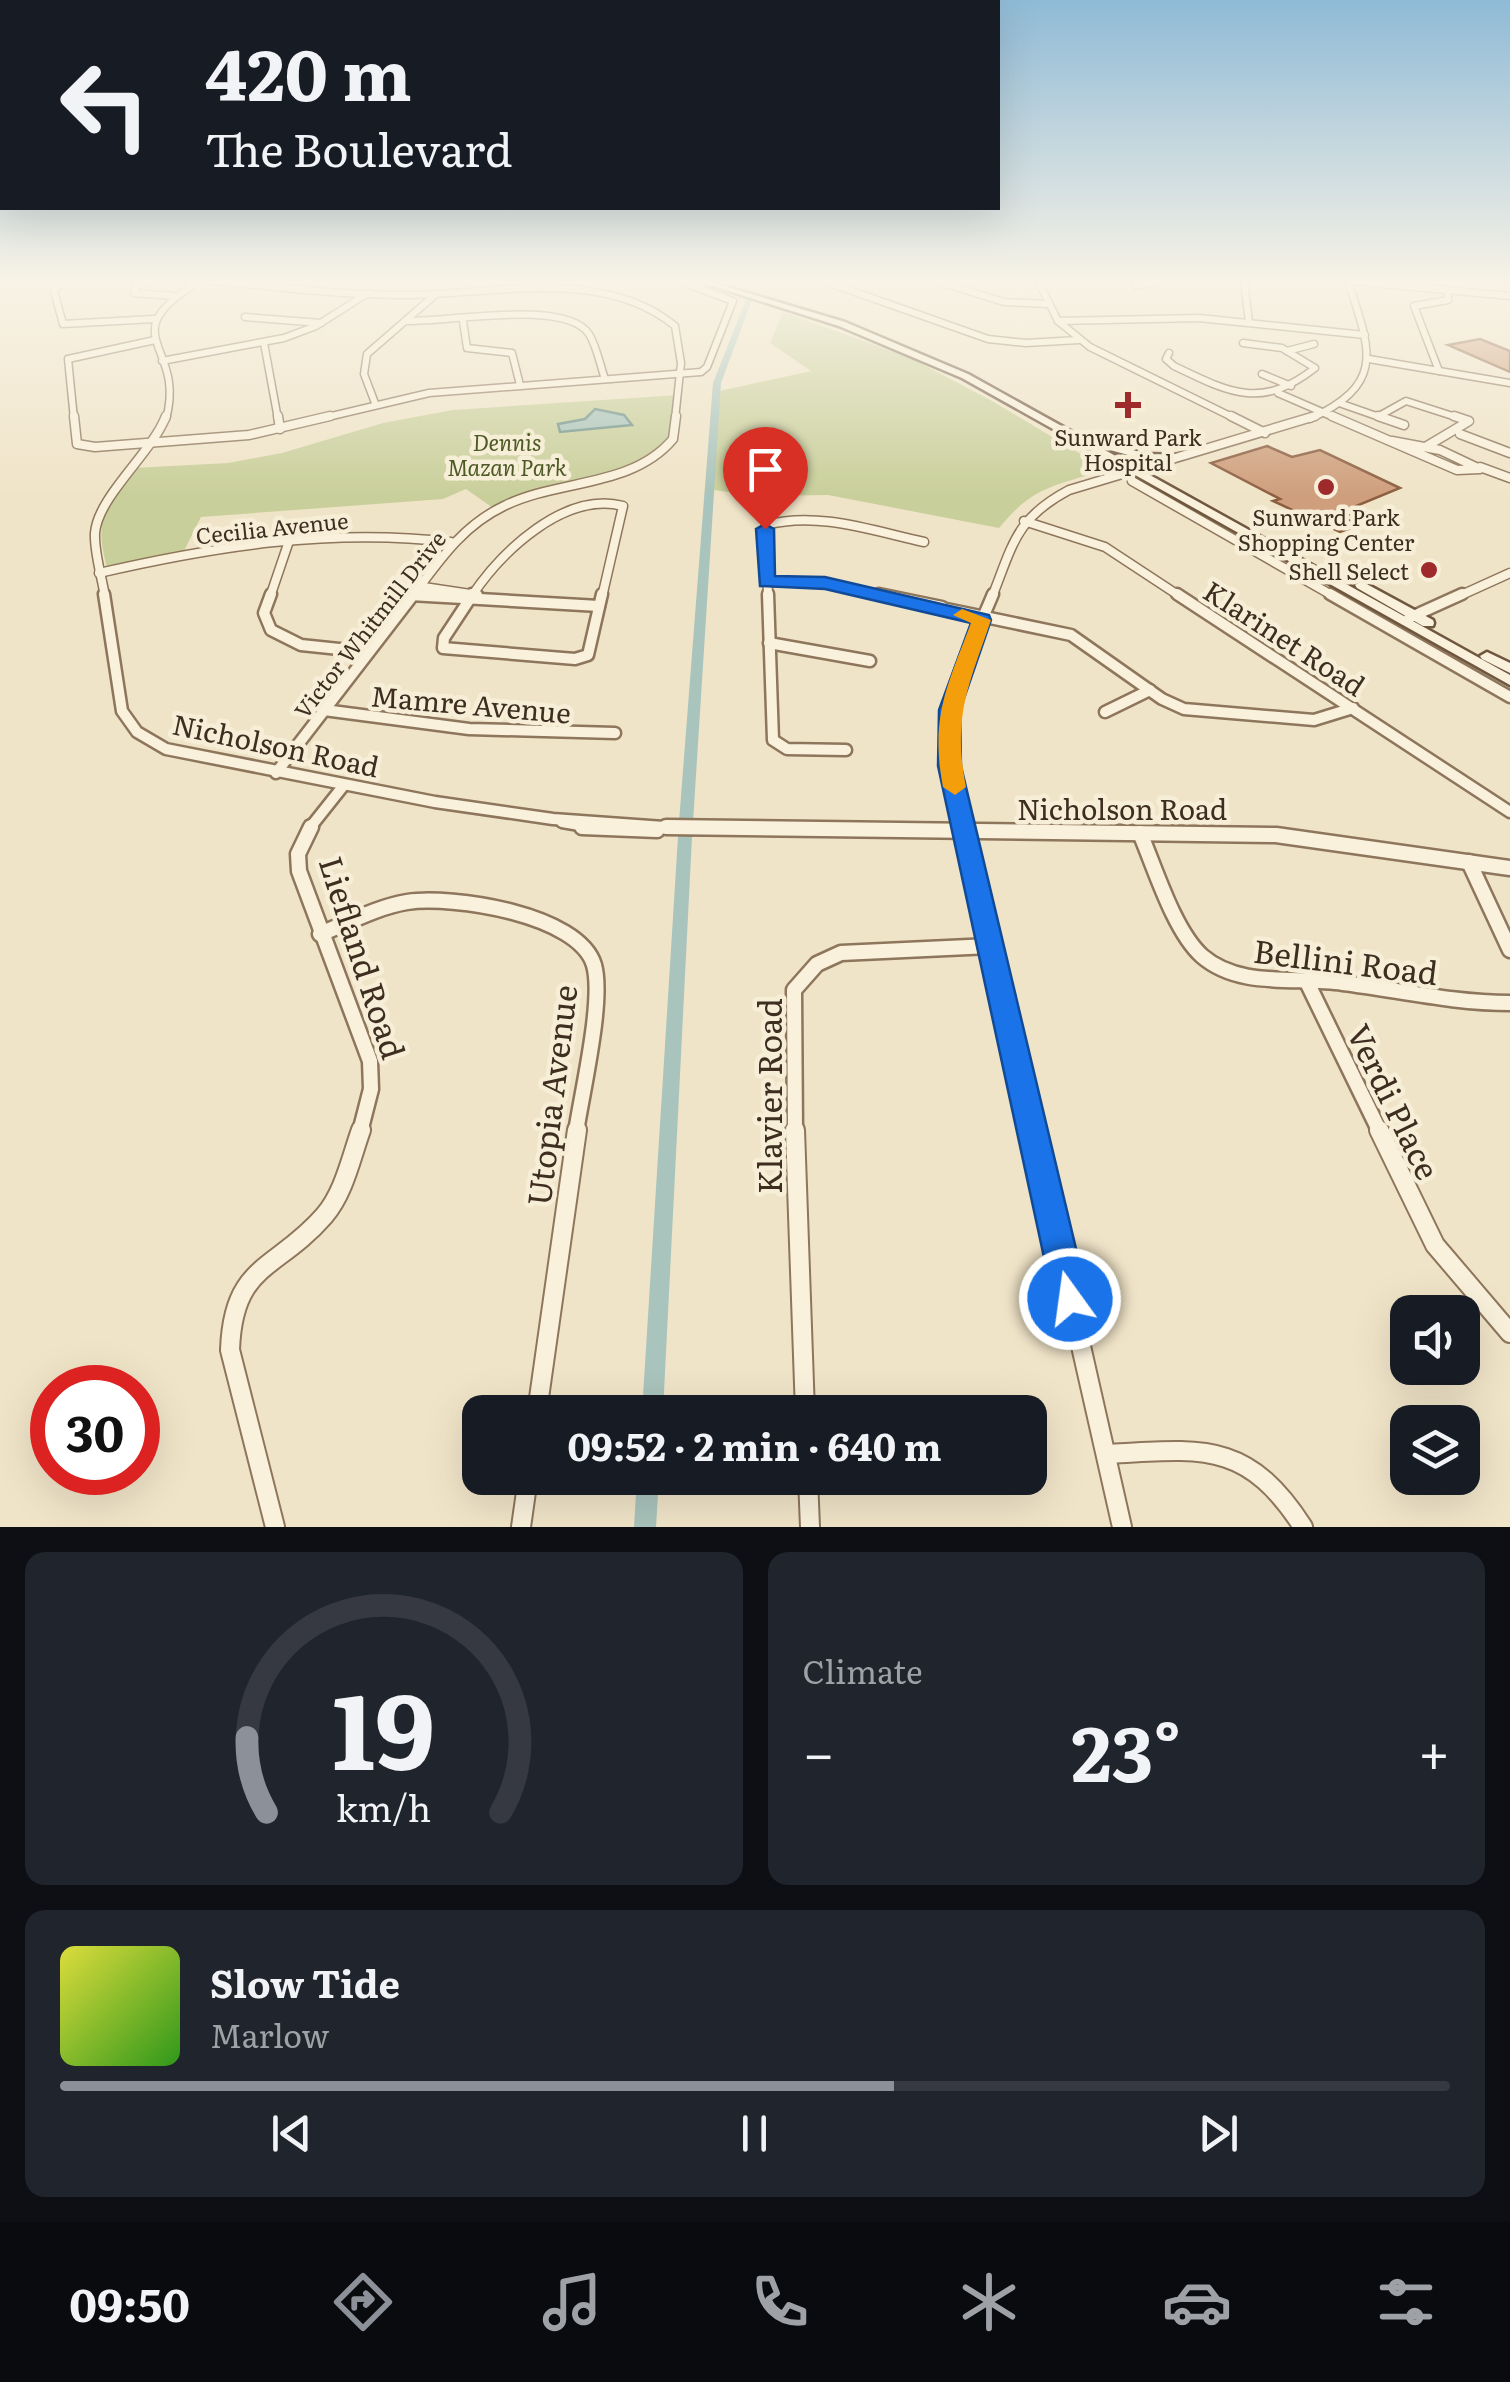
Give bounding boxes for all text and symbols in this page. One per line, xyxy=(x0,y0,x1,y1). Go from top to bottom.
text: 420 m xyxy=(205,19,412,123)
icon: left xyxy=(40,40,170,170)
text: The Boulevard xyxy=(205,114,512,181)
marker: Sunward Park Hospital xyxy=(1115,392,1141,418)
place label: Sunward Park Hospital xyxy=(1054,420,1202,478)
park label: Dennis Mazan Park xyxy=(447,425,567,483)
pin xyxy=(723,427,808,530)
icon: arrive xyxy=(738,442,793,497)
marker: Sunward Park Shopping Center xyxy=(1315,476,1337,498)
place label: Sunward Park Shopping Center xyxy=(1238,500,1415,558)
street label: Cecilia Avenue xyxy=(194,503,350,551)
street label: Victor Whitmill Drive xyxy=(285,523,453,725)
place label: Shell Select xyxy=(1289,554,1409,587)
marker: Shell Select xyxy=(1418,559,1440,581)
street label: Klarinet Road xyxy=(1196,569,1374,705)
street label: Mamre Avenue xyxy=(369,673,573,733)
street label: Nicholson Road xyxy=(169,702,383,786)
street label: Nicholson Road xyxy=(1017,787,1227,829)
street label: Liefland Road xyxy=(309,849,419,1065)
street label: Bellini Road xyxy=(1251,925,1441,995)
street label: Utopia Avenue xyxy=(513,982,587,1208)
street label: Klavier Road xyxy=(744,998,792,1194)
street label: Verdi Place xyxy=(1337,1015,1453,1187)
position arrow xyxy=(1018,1247,1122,1351)
map controls xyxy=(1390,1295,1480,1495)
button: sound xyxy=(1390,1295,1480,1385)
speed limit sign: 30 xyxy=(30,1365,160,1495)
button: layers xyxy=(1390,1405,1480,1495)
text: 09:52 · 2 min · 640 m xyxy=(567,1416,942,1473)
text: Climate xyxy=(803,1646,923,1694)
text: 19 xyxy=(332,1648,435,1802)
text: 23° xyxy=(1071,1694,1181,1805)
text: − xyxy=(803,1709,835,1791)
text: + xyxy=(1418,1709,1450,1791)
text: km/h xyxy=(336,1780,431,1833)
text: Slow Tide xyxy=(210,1953,400,2010)
text: Marlow xyxy=(210,2010,329,2058)
icon: previous xyxy=(264,2106,319,2161)
icon: pause xyxy=(727,2106,782,2161)
icon: next xyxy=(1191,2106,1246,2161)
icon: directions xyxy=(328,2267,398,2337)
icon: music xyxy=(537,2267,607,2337)
icon: phone xyxy=(745,2267,815,2337)
icon: climate xyxy=(954,2267,1024,2337)
icon: car xyxy=(1162,2267,1232,2337)
icon: filters xyxy=(1371,2267,1441,2337)
text: 09:50 xyxy=(69,2269,190,2336)

